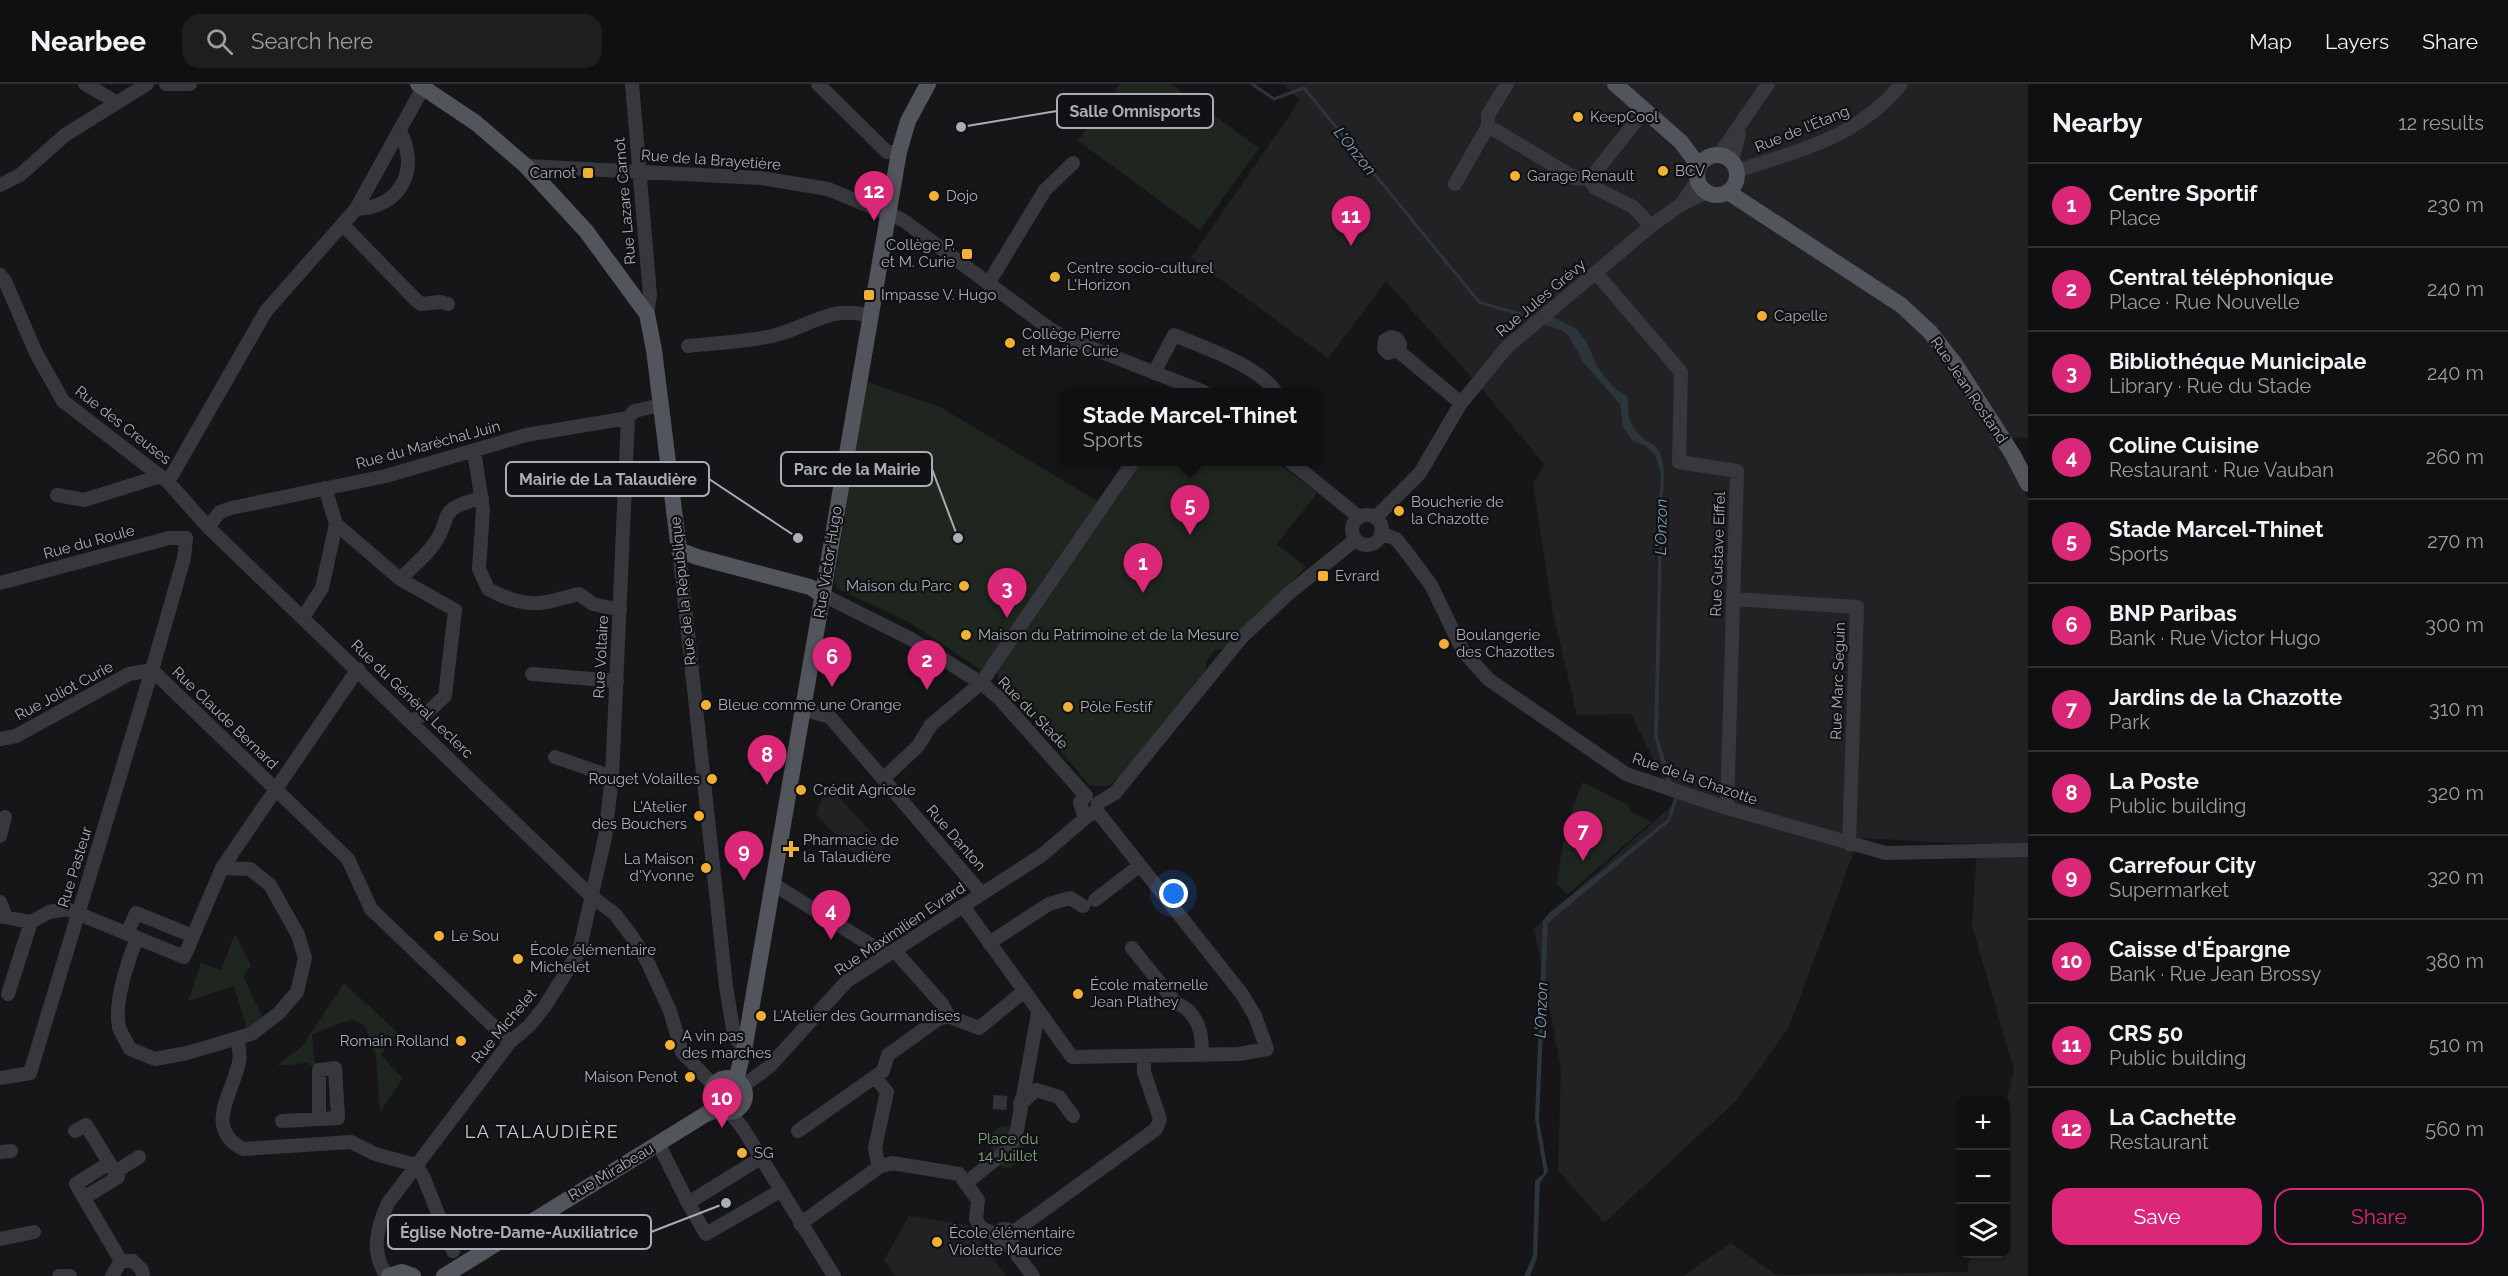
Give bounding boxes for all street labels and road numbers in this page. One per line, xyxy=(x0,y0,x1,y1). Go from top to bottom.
street label: Rue de l'Étang xyxy=(1752,102,1852,156)
street label: Rue Lazare Carnot xyxy=(610,137,640,265)
street label: Rue de la Brayetière xyxy=(641,146,782,174)
street label: Rue Jules Grévy xyxy=(1493,255,1589,341)
street label: Rue Jean Rostand xyxy=(1927,333,2011,447)
street label: Rue des Creuses xyxy=(71,382,175,468)
street label: Rue du Maréchal Juin xyxy=(354,417,502,473)
street label: Rue Gustave Eiffel xyxy=(1707,490,1729,617)
street label: Rue Victor Hugo xyxy=(810,505,846,619)
street label: Rue de la République xyxy=(666,516,700,666)
street label: Rue du Roule xyxy=(41,521,137,563)
street label: Rue Voltaire xyxy=(590,615,612,699)
street label: Rue Marc Seguin xyxy=(1827,622,1849,740)
street label: Rue du Général Leclerc xyxy=(347,636,477,762)
street label: Rue Joliot Curie xyxy=(12,658,116,724)
street label: Rue Claude Bernard xyxy=(168,663,282,773)
street label: Rue du Stade xyxy=(994,673,1072,753)
street label: Rue de la Chazotte xyxy=(1630,749,1760,809)
street label: Rue Danton xyxy=(923,801,989,875)
street label: Rue Pasteur xyxy=(54,824,96,910)
street label: Rue Maximilien Evrard xyxy=(831,879,969,979)
street label: Rue Michelet xyxy=(468,985,540,1067)
street label: Rue Mirabeau xyxy=(565,1139,657,1204)

